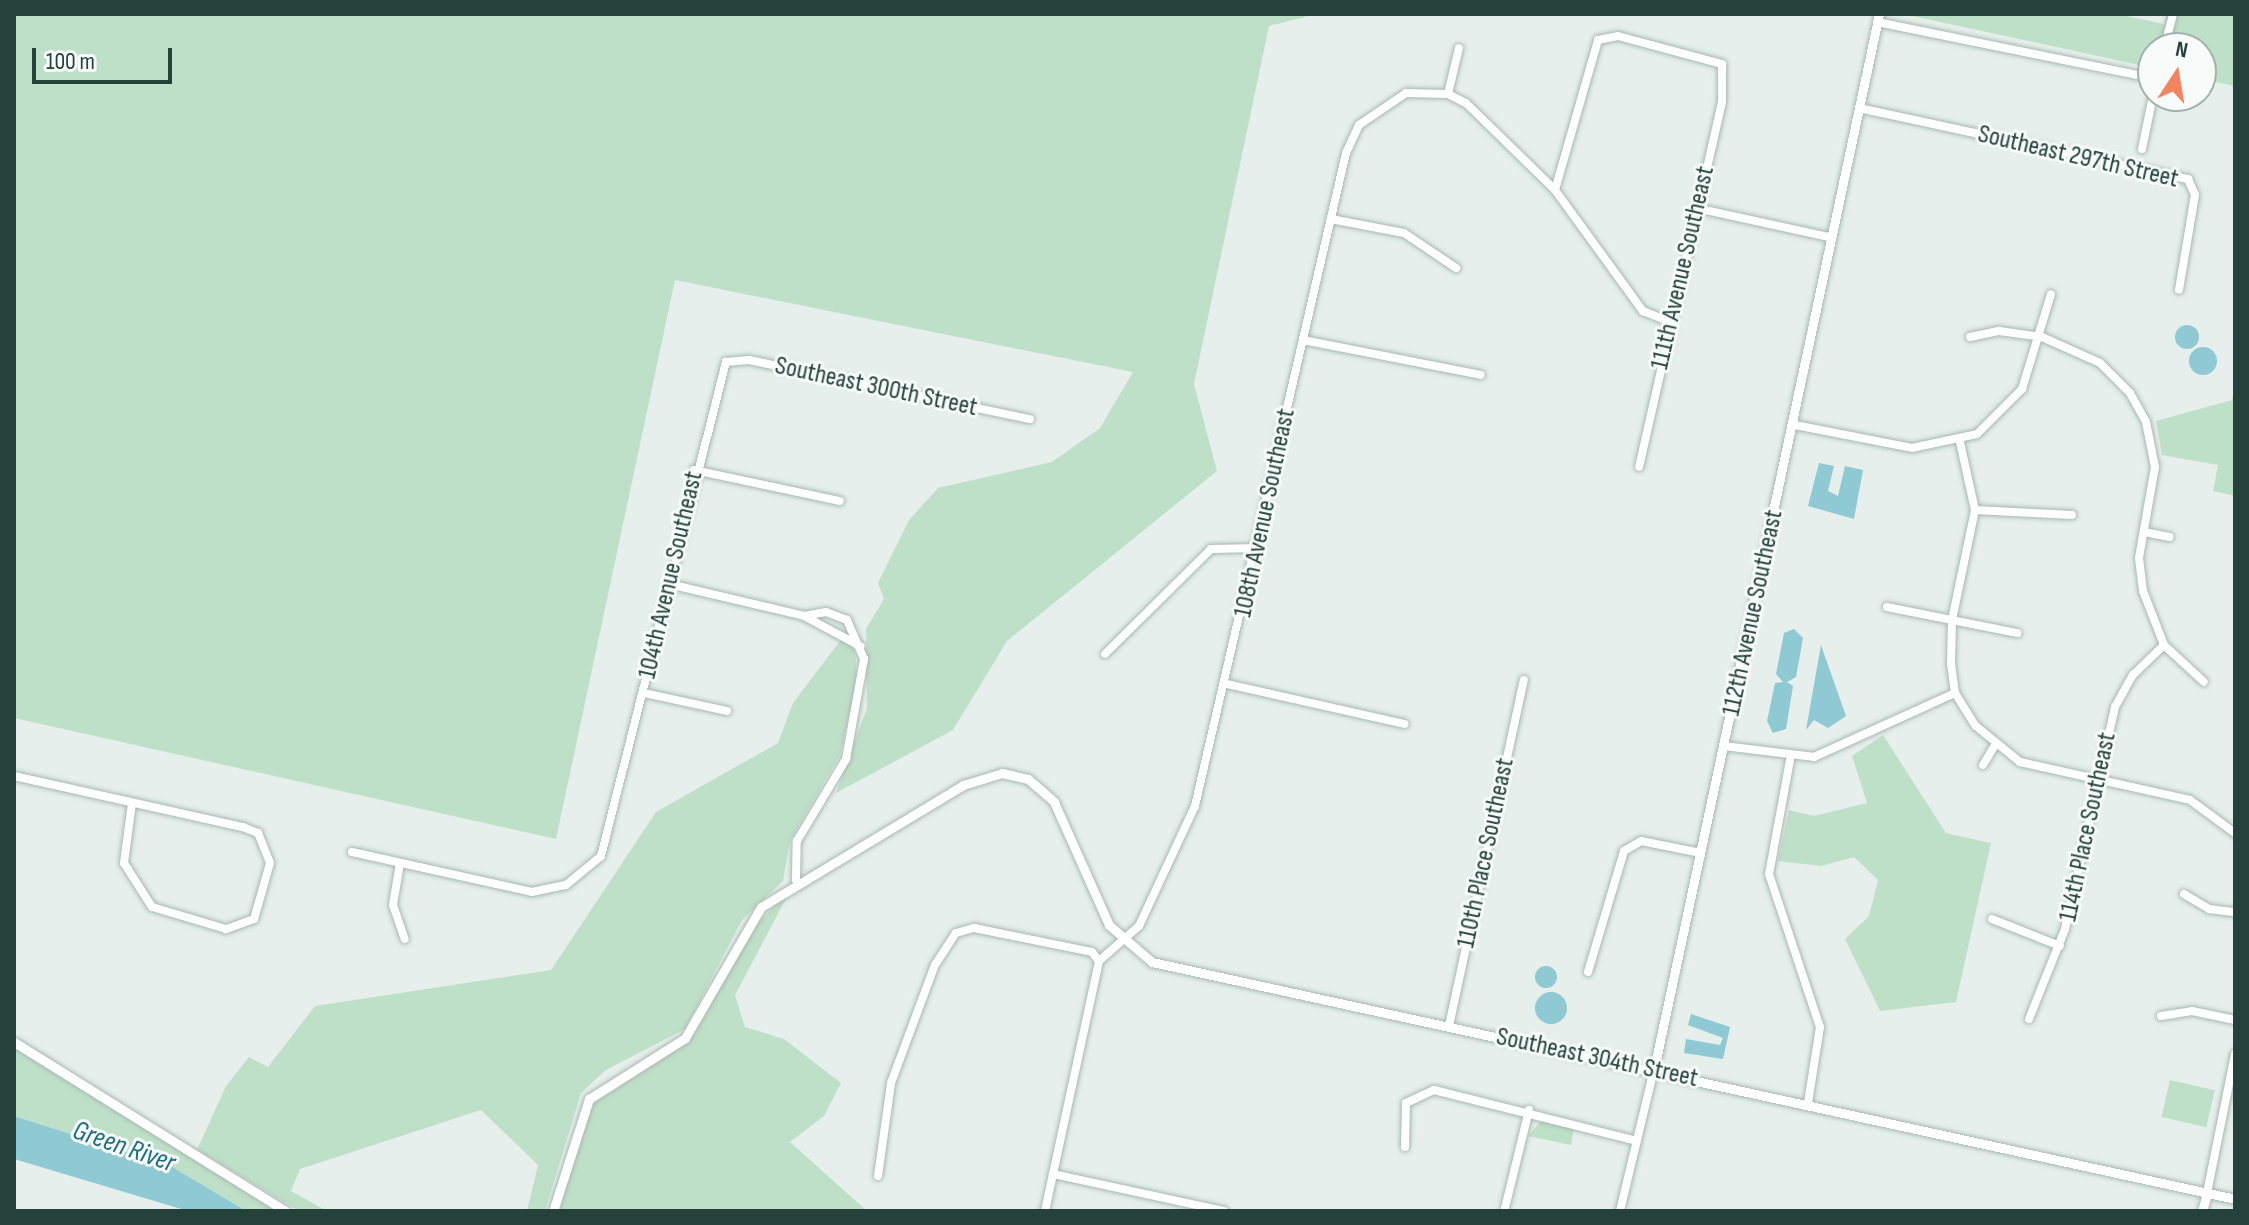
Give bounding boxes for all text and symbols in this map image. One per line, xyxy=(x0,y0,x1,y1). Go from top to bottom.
scale bar xyxy=(36,32,176,82)
north arrow xyxy=(2137,32,2217,112)
text: N xyxy=(2173,36,2190,64)
text: 100 m xyxy=(46,47,95,76)
street label: Southeast 297th Street xyxy=(1975,119,2181,195)
street label: 111th Avenue Southeast xyxy=(1644,163,1722,373)
street label: Southeast 300th Street xyxy=(772,350,980,424)
street label: 108th Avenue Southeast xyxy=(1228,406,1302,620)
street label: 104th Avenue Southeast xyxy=(632,468,710,682)
street label: 112th Avenue Southeast xyxy=(1716,507,1790,719)
street label: 114th Place Southeast xyxy=(2053,730,2123,924)
street label: 110th Place Southeast xyxy=(1451,755,1521,951)
street label: Southeast 304th Street xyxy=(1493,1021,1701,1095)
water label: Green River xyxy=(68,1114,180,1180)

